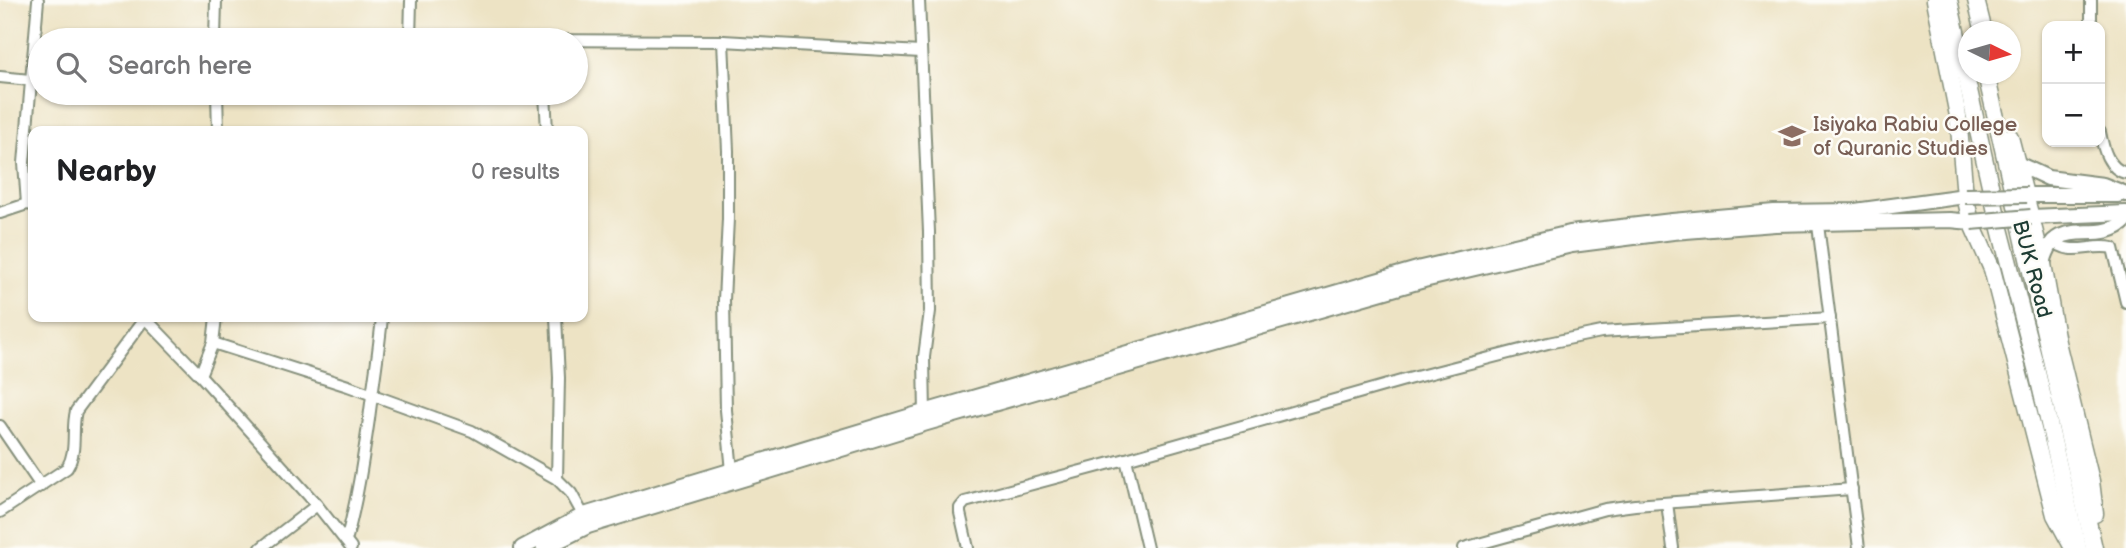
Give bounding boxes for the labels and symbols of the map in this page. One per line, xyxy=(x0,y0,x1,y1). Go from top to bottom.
north arrow xyxy=(1958,21,2021,84)
place label: Isiyaka Rabiu College of Quranic Studies xyxy=(1813,112,2017,161)
school or university icon: Isiyaka Rabiu College of Quranic Studies xyxy=(1777,121,1807,151)
street label: BUK Road xyxy=(2007,218,2057,320)

